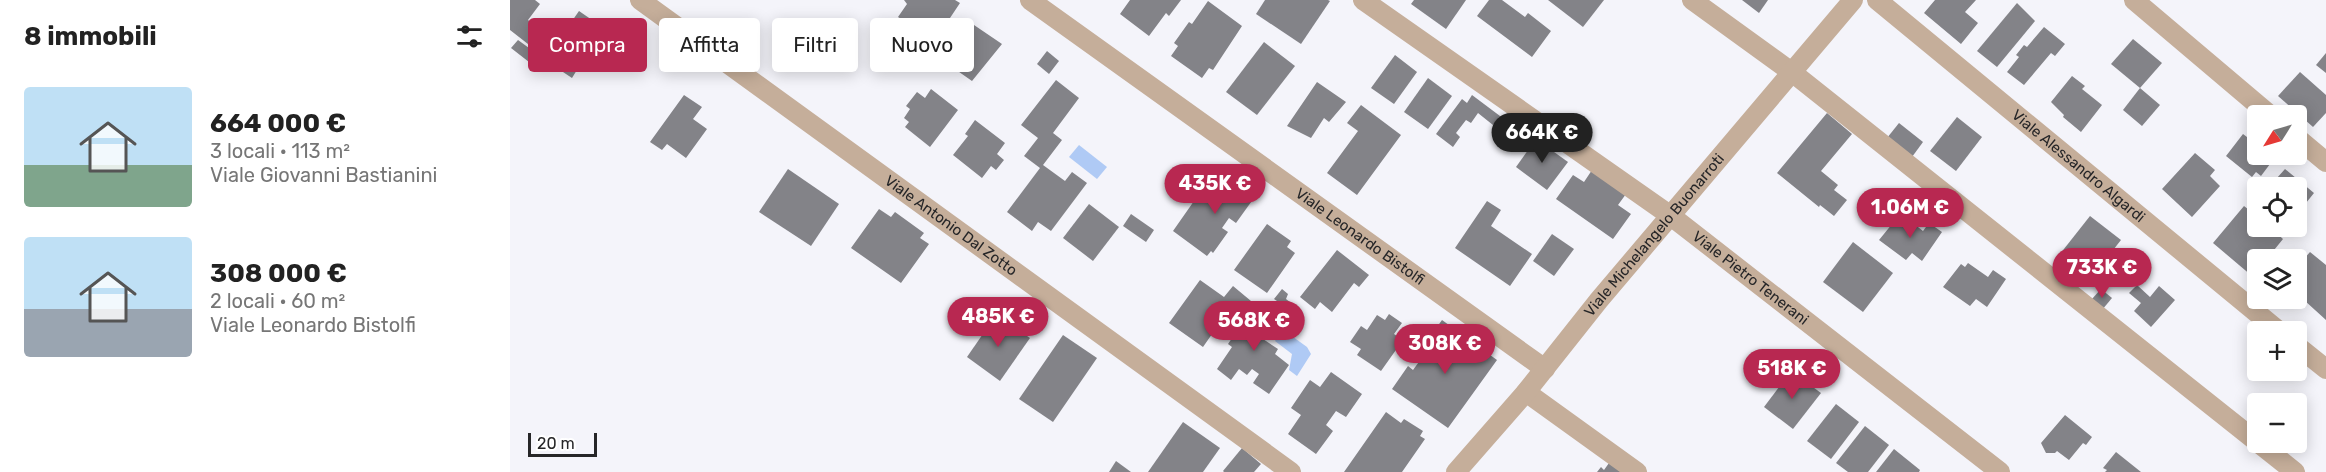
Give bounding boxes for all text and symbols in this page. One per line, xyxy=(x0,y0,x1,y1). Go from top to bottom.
chip: Compra xyxy=(528,18,647,72)
chip: Affitta xyxy=(659,18,760,72)
chip: Filtri xyxy=(772,18,858,72)
chip: Nuovo xyxy=(870,18,974,72)
icon: filters xyxy=(453,20,486,53)
text: 8 immobili xyxy=(24,21,157,52)
north arrow xyxy=(2247,105,2307,165)
map controls xyxy=(2247,105,2307,453)
street label: Viale Alessandro Algardi xyxy=(2008,106,2149,226)
text: 664 000 € xyxy=(210,108,346,139)
icon: home xyxy=(72,111,144,183)
pin: 664K € xyxy=(1493,113,1591,164)
text: 664K € xyxy=(1506,120,1578,144)
text: 3 locali · 113 m² xyxy=(210,139,350,163)
street label: Viale Michelangelo Buonarroti xyxy=(1580,150,1728,320)
text: Viale Giovanni Bastianini xyxy=(210,163,437,187)
pin: 435K € xyxy=(1166,164,1264,215)
street label: Viale Antonio Dal Zotto xyxy=(881,171,1021,279)
text: 435K € xyxy=(1179,171,1251,195)
button: locate xyxy=(2247,177,2307,237)
street label: Viale Leonardo Bistolfi xyxy=(1292,184,1428,289)
pin: 1.06M € xyxy=(1855,188,1965,239)
text: 1.06M € xyxy=(1871,195,1949,219)
street label: Viale Pietro Tenerani xyxy=(1689,227,1812,329)
pin: 733K € xyxy=(2053,248,2151,299)
button: layers xyxy=(2247,249,2307,309)
text: 733K € xyxy=(2067,255,2137,279)
text: 308 000 € xyxy=(210,258,347,289)
icon: home xyxy=(72,261,144,333)
text: 2 locali · 60 m² xyxy=(210,289,345,313)
pin: 485K € xyxy=(949,297,1047,348)
pin: 568K € xyxy=(1205,301,1303,352)
text: 485K € xyxy=(961,304,1035,328)
text: 568K € xyxy=(1218,308,1290,332)
text: Viale Leonardo Bistolfi xyxy=(210,313,416,337)
button: + xyxy=(2247,321,2307,381)
pin: 308K € xyxy=(1396,324,1494,375)
text: 308K € xyxy=(1408,331,1482,355)
pin: 518K € xyxy=(1743,349,1841,400)
text: 518K € xyxy=(1757,356,1827,380)
button: − xyxy=(2247,393,2307,453)
scale bar xyxy=(528,430,597,458)
text: 20 m xyxy=(537,434,575,453)

